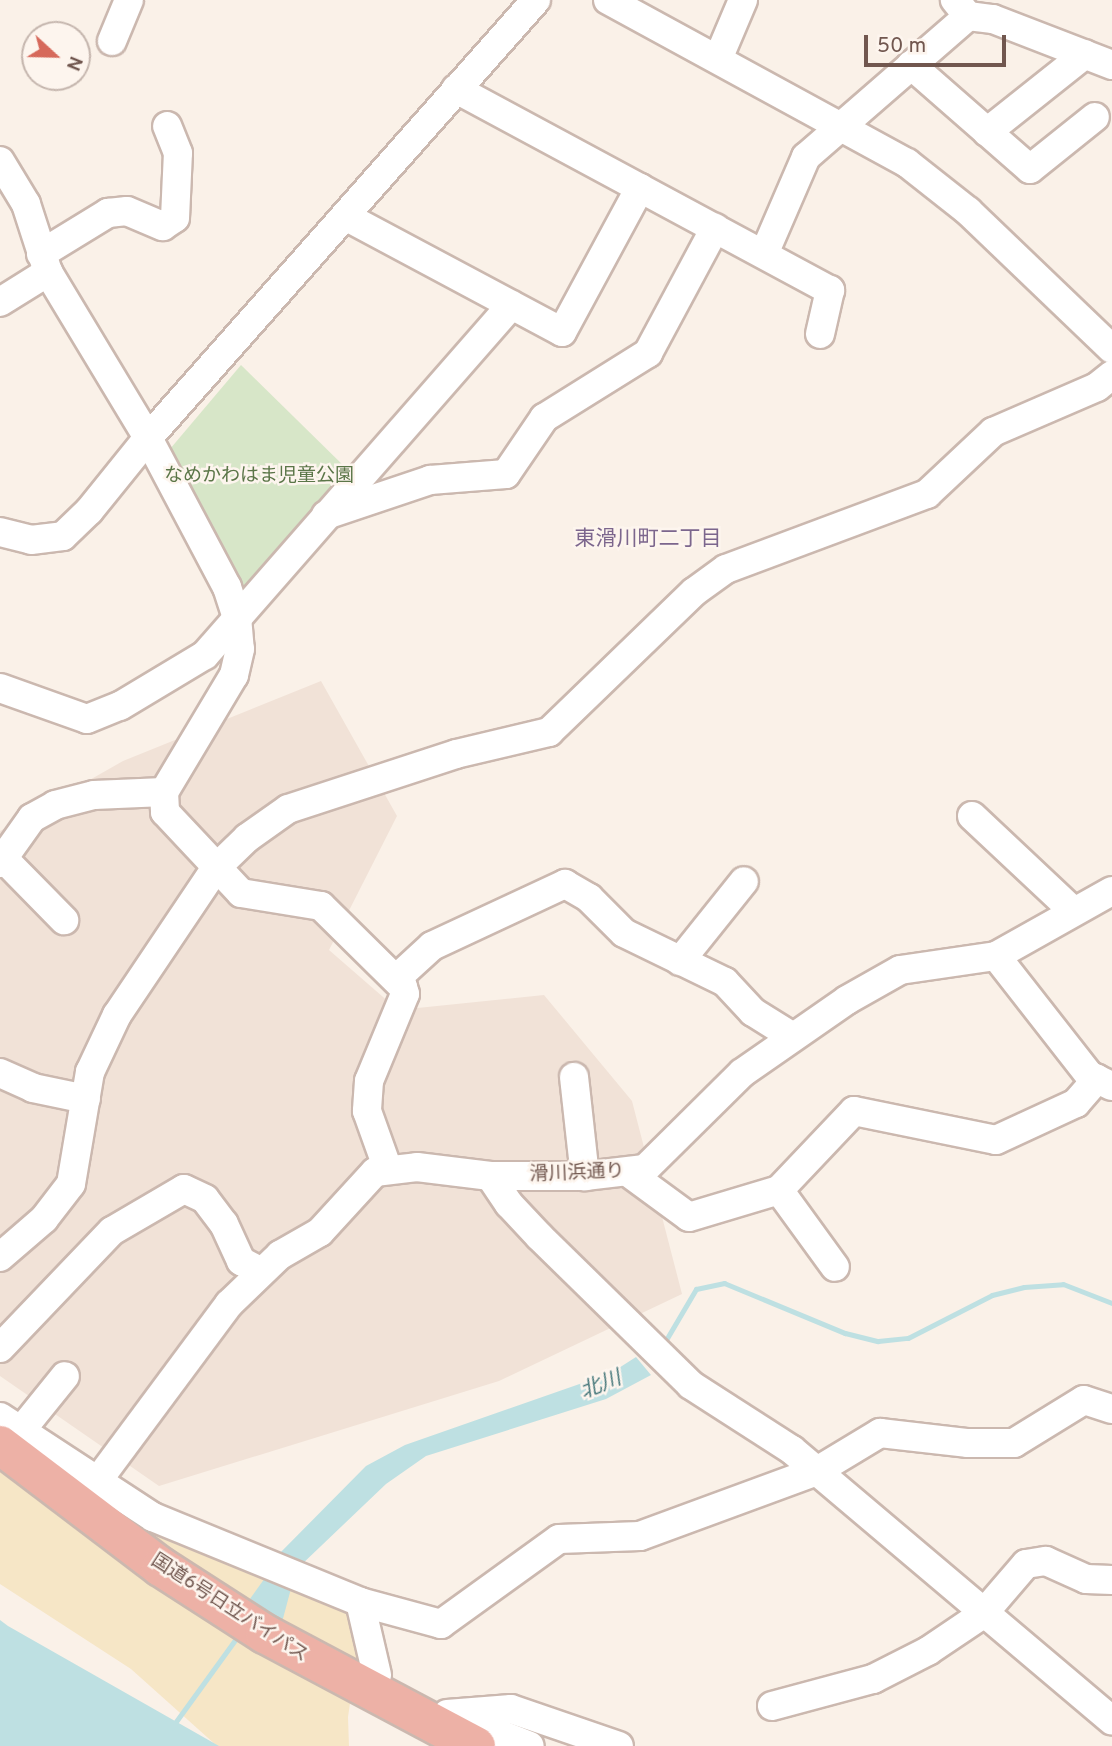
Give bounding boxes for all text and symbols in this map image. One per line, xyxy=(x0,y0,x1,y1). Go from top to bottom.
north arrow xyxy=(21,21,91,91)
scale bar xyxy=(867,21,1009,65)
text: 50 m xyxy=(877,33,926,60)
text: N xyxy=(60,52,87,74)
park label: なめかわはま児童公園 xyxy=(164,466,354,488)
district label: 東滑川町二丁目 xyxy=(575,527,721,553)
street label: 滑川浜通り xyxy=(529,1161,625,1187)
water label: 北川 xyxy=(577,1366,625,1406)
street label: 国道6号日立バイパス xyxy=(146,1550,312,1668)

